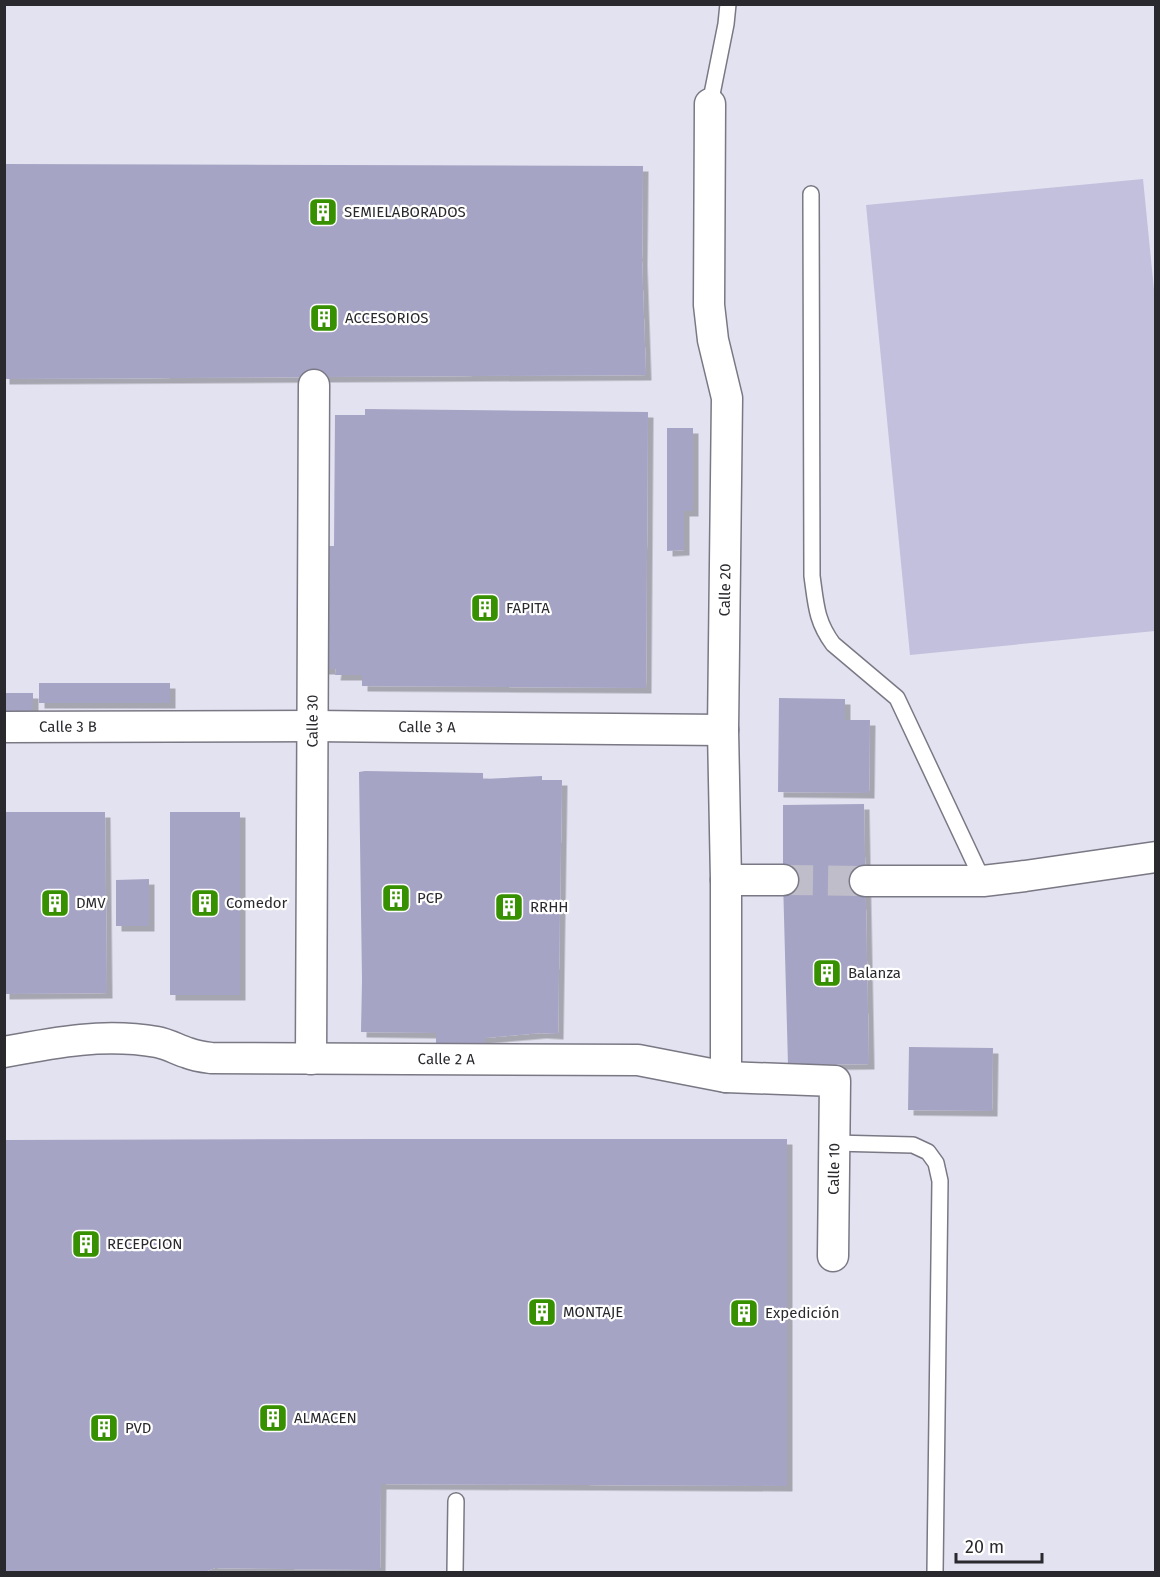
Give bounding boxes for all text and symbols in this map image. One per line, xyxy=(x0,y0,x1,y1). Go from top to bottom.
building icon: SEMIELABORADOS xyxy=(307,196,339,228)
place label: SEMIELABORADOS xyxy=(344,203,466,221)
building icon: ACCESORIOS xyxy=(308,302,340,334)
place label: ACCESORIOS xyxy=(345,309,428,327)
street label: Calle 20 xyxy=(716,563,734,617)
building icon: FAPITA xyxy=(469,592,501,624)
place label: FAPITA xyxy=(506,599,550,617)
street label: Calle 30 xyxy=(303,694,322,748)
street label: Calle 3 B xyxy=(39,718,97,736)
street label: Calle 3 A xyxy=(398,718,456,736)
building icon: PCP xyxy=(380,882,412,914)
building icon: DMV xyxy=(39,887,71,919)
building icon: Comedor xyxy=(189,887,221,919)
place label: PCP xyxy=(417,889,443,907)
building icon: RRHH xyxy=(493,891,525,923)
place label: DMV xyxy=(76,894,106,912)
place label: Comedor xyxy=(226,894,288,912)
place label: RRHH xyxy=(530,898,569,916)
building icon: Balanza xyxy=(811,957,843,989)
place label: Balanza xyxy=(848,964,901,982)
street label: Calle 2 A xyxy=(418,1050,475,1068)
street label: Calle 10 xyxy=(825,1143,843,1195)
building icon: RECEPCION xyxy=(70,1228,102,1260)
place label: RECEPCION xyxy=(107,1235,183,1253)
building icon: MONTAJE xyxy=(526,1296,558,1328)
building icon: Expedición xyxy=(728,1297,760,1329)
place label: MONTAJE xyxy=(563,1303,623,1321)
place label: Expedición xyxy=(765,1304,840,1322)
building icon: ALMACEN xyxy=(257,1402,289,1434)
place label: ALMACEN xyxy=(294,1409,357,1427)
building icon: PVD xyxy=(88,1412,120,1444)
place label: PVD xyxy=(125,1419,151,1437)
scale bar xyxy=(956,1526,1042,1564)
text: 20 m xyxy=(965,1536,1004,1558)

